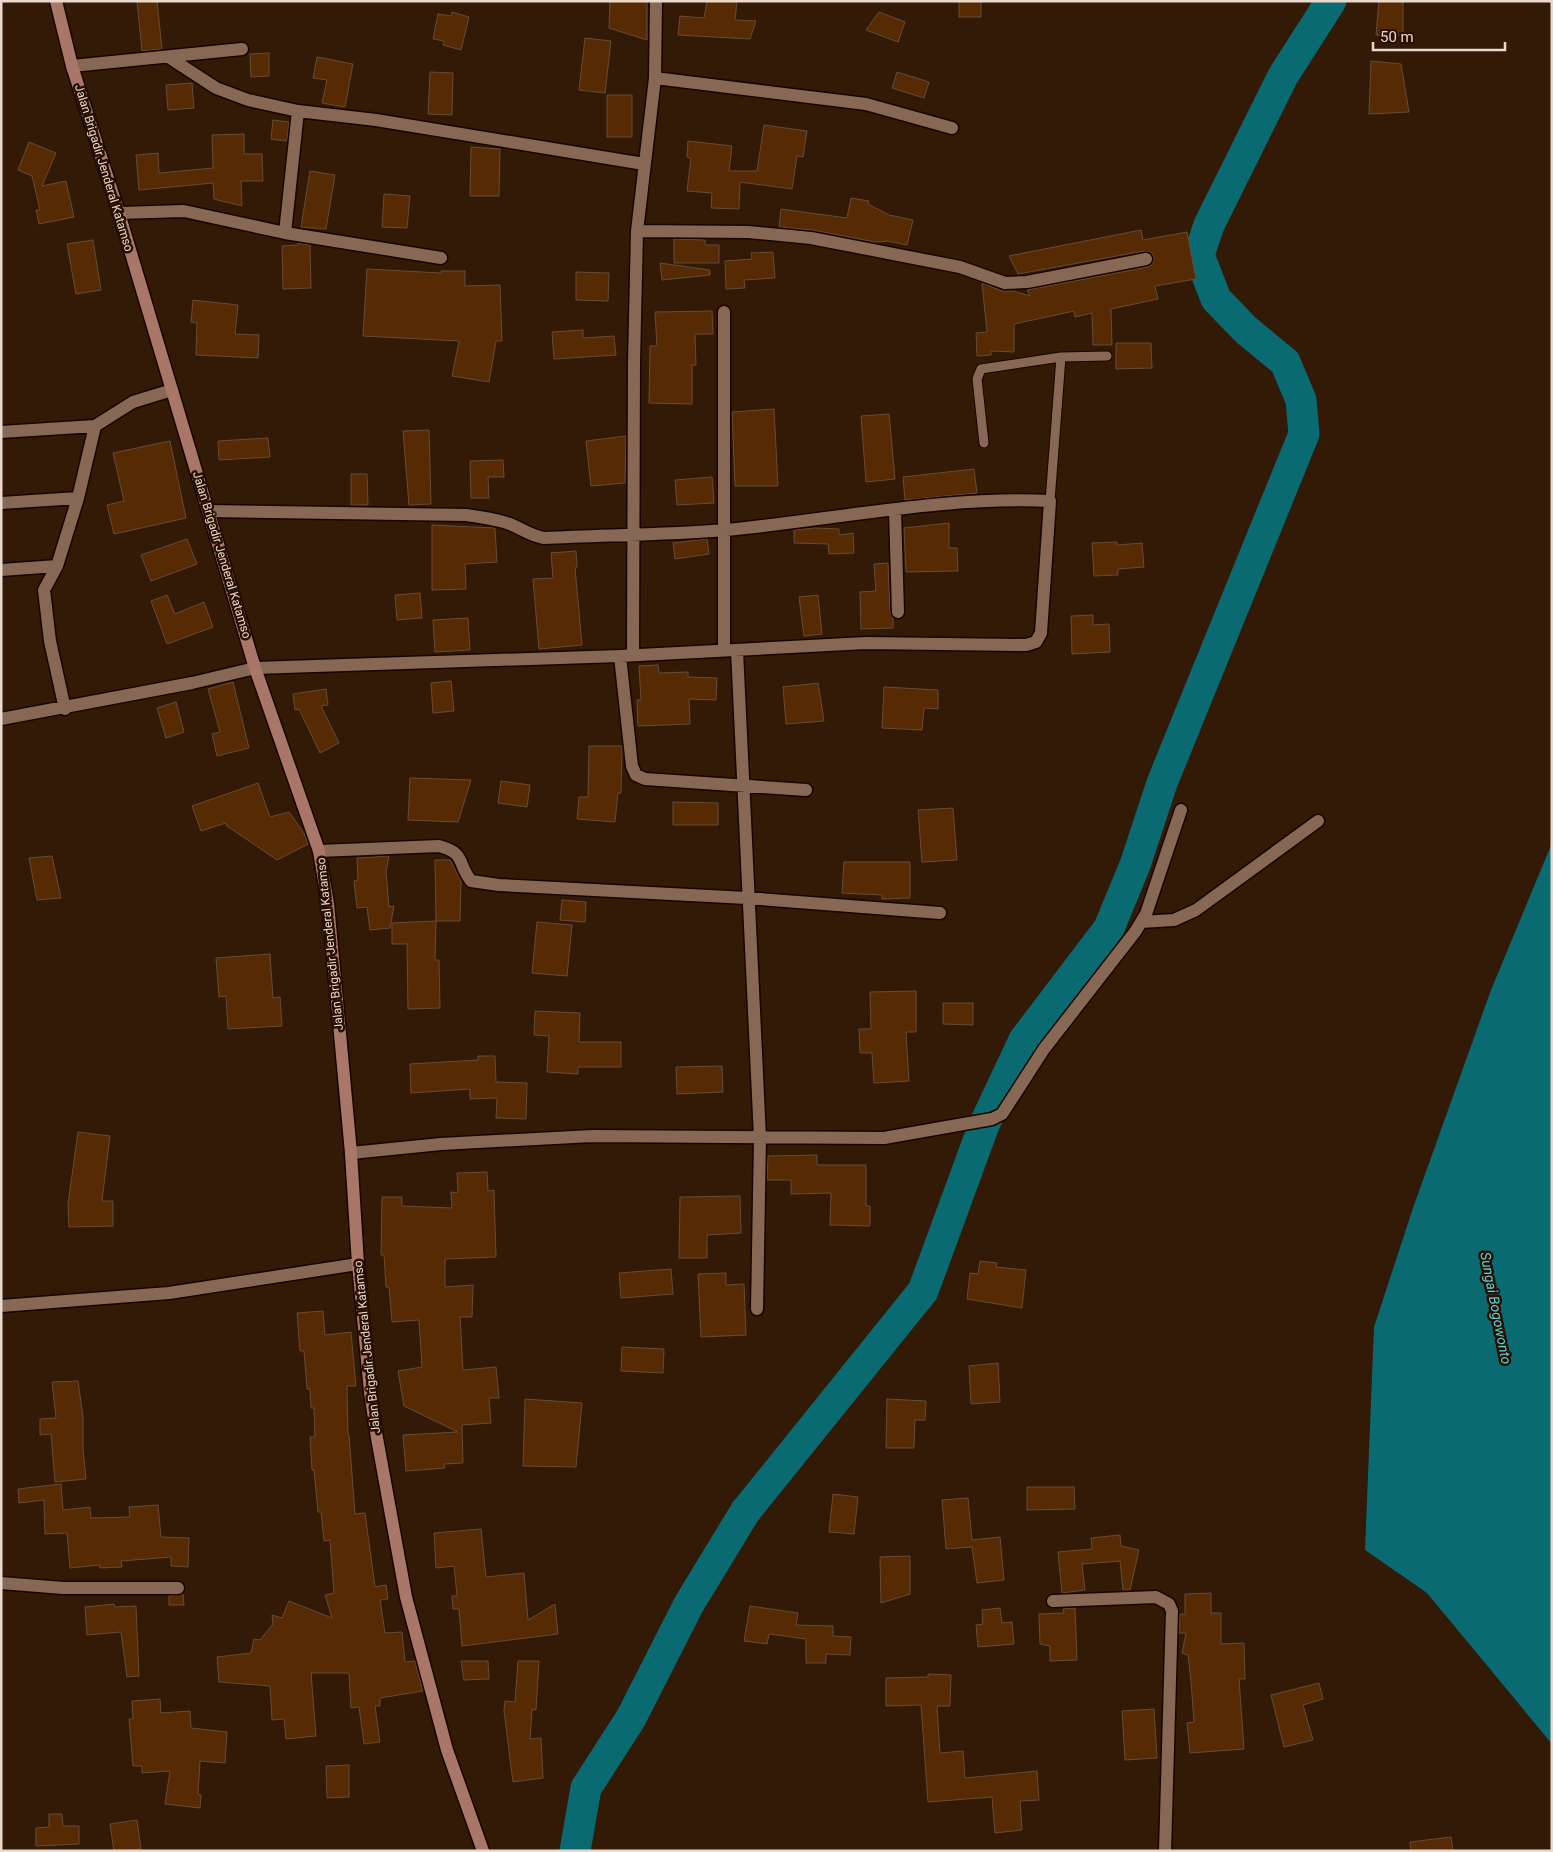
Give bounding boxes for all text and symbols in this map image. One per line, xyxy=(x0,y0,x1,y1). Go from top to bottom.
scale bar xyxy=(1373,20,1506,52)
text: 50 m xyxy=(1380,28,1414,46)
street label: Jalan Brigadir Jenderal Katamso xyxy=(72,83,136,253)
street label: Jalan Brigadir Jenderal Katamso xyxy=(190,470,254,640)
street label: Jalan Brigadir Jenderal Katamso xyxy=(314,857,346,1031)
water label: Sungai Bogowonto xyxy=(1477,1251,1515,1366)
street label: Jalan Brigadir Jenderal Katamso xyxy=(351,1260,383,1434)

